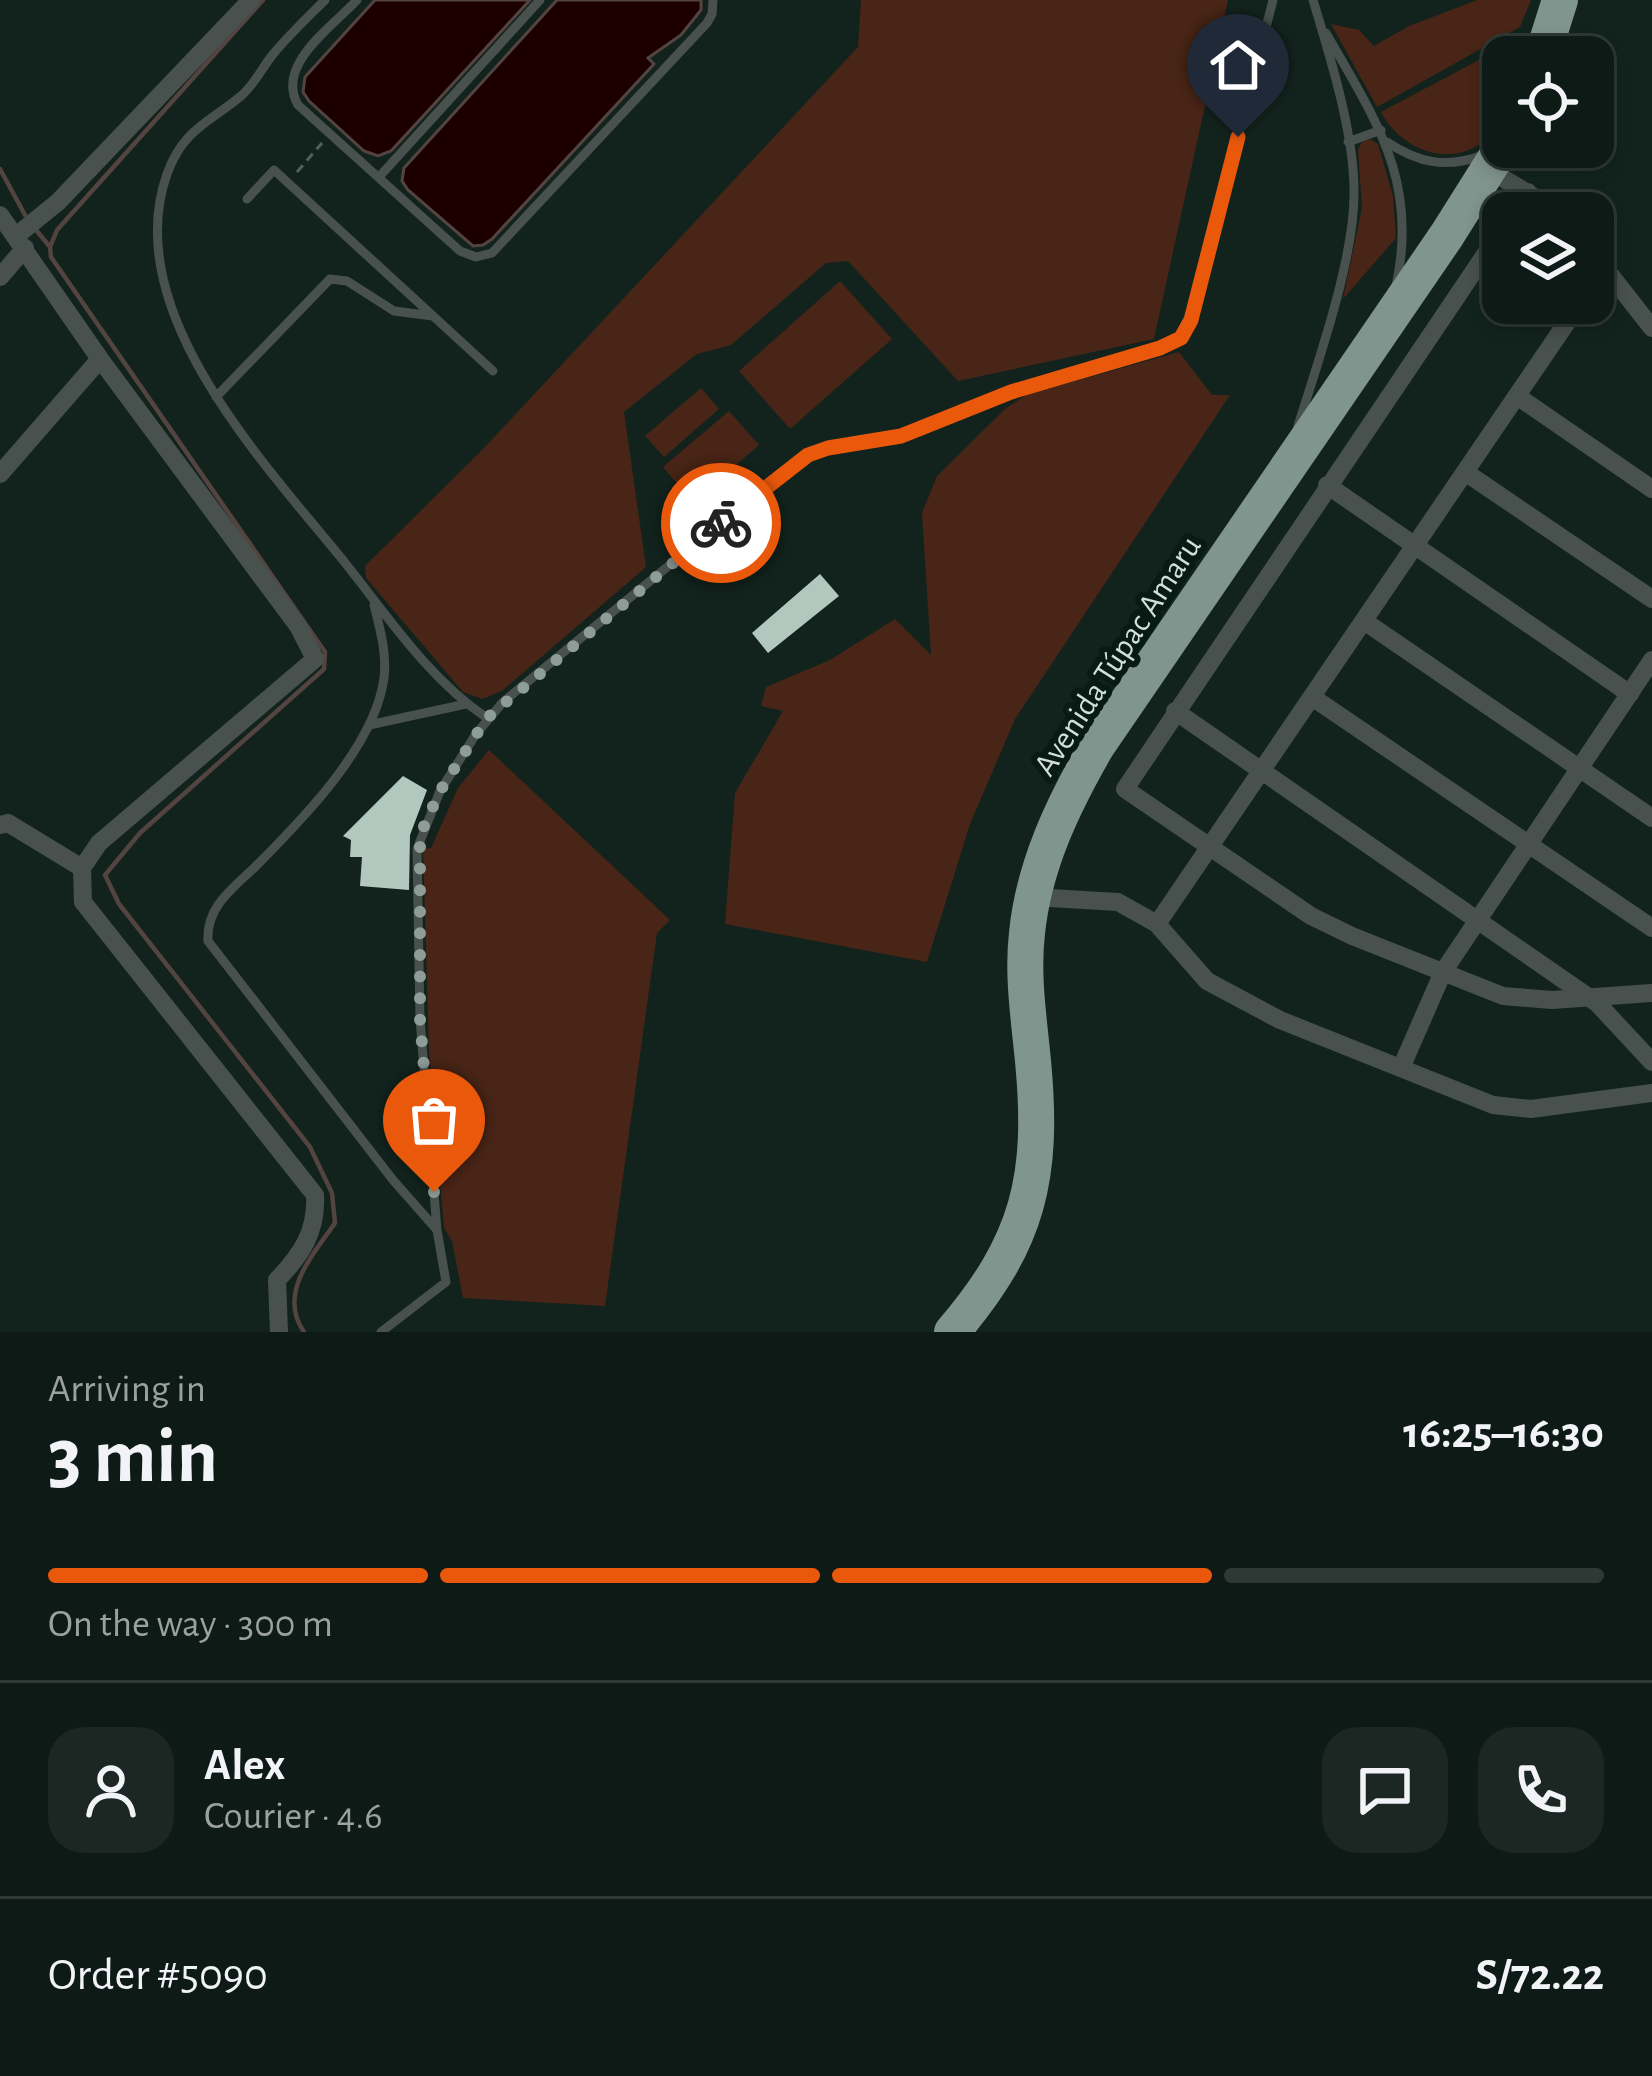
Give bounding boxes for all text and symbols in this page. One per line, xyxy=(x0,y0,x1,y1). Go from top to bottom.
pin xyxy=(1187,14,1289,137)
icon: home xyxy=(1205,32,1271,98)
map controls xyxy=(1482,36,1614,324)
button: locate xyxy=(1482,36,1614,168)
button: layers xyxy=(1482,192,1614,324)
courier xyxy=(661,463,781,583)
icon: bike xyxy=(688,490,754,556)
street label: Avenida Túpac Amaru xyxy=(1028,531,1208,782)
pin xyxy=(383,1069,485,1192)
icon: bag xyxy=(401,1087,467,1153)
text: Arriving in xyxy=(48,1370,206,1409)
text: 16:25–16:30 xyxy=(1403,1411,1604,1456)
text: 3 min xyxy=(48,1419,218,1497)
text: On the way · 300 m xyxy=(48,1605,333,1644)
button: person xyxy=(48,1727,174,1853)
button: chat xyxy=(1322,1727,1448,1853)
button: phone xyxy=(1478,1727,1604,1853)
text: Alex xyxy=(204,1743,285,1788)
text: Courier · 4.6 xyxy=(204,1797,383,1836)
text: Order #5090 xyxy=(48,1953,268,1998)
text: S/72.22 xyxy=(1475,1953,1604,1998)

